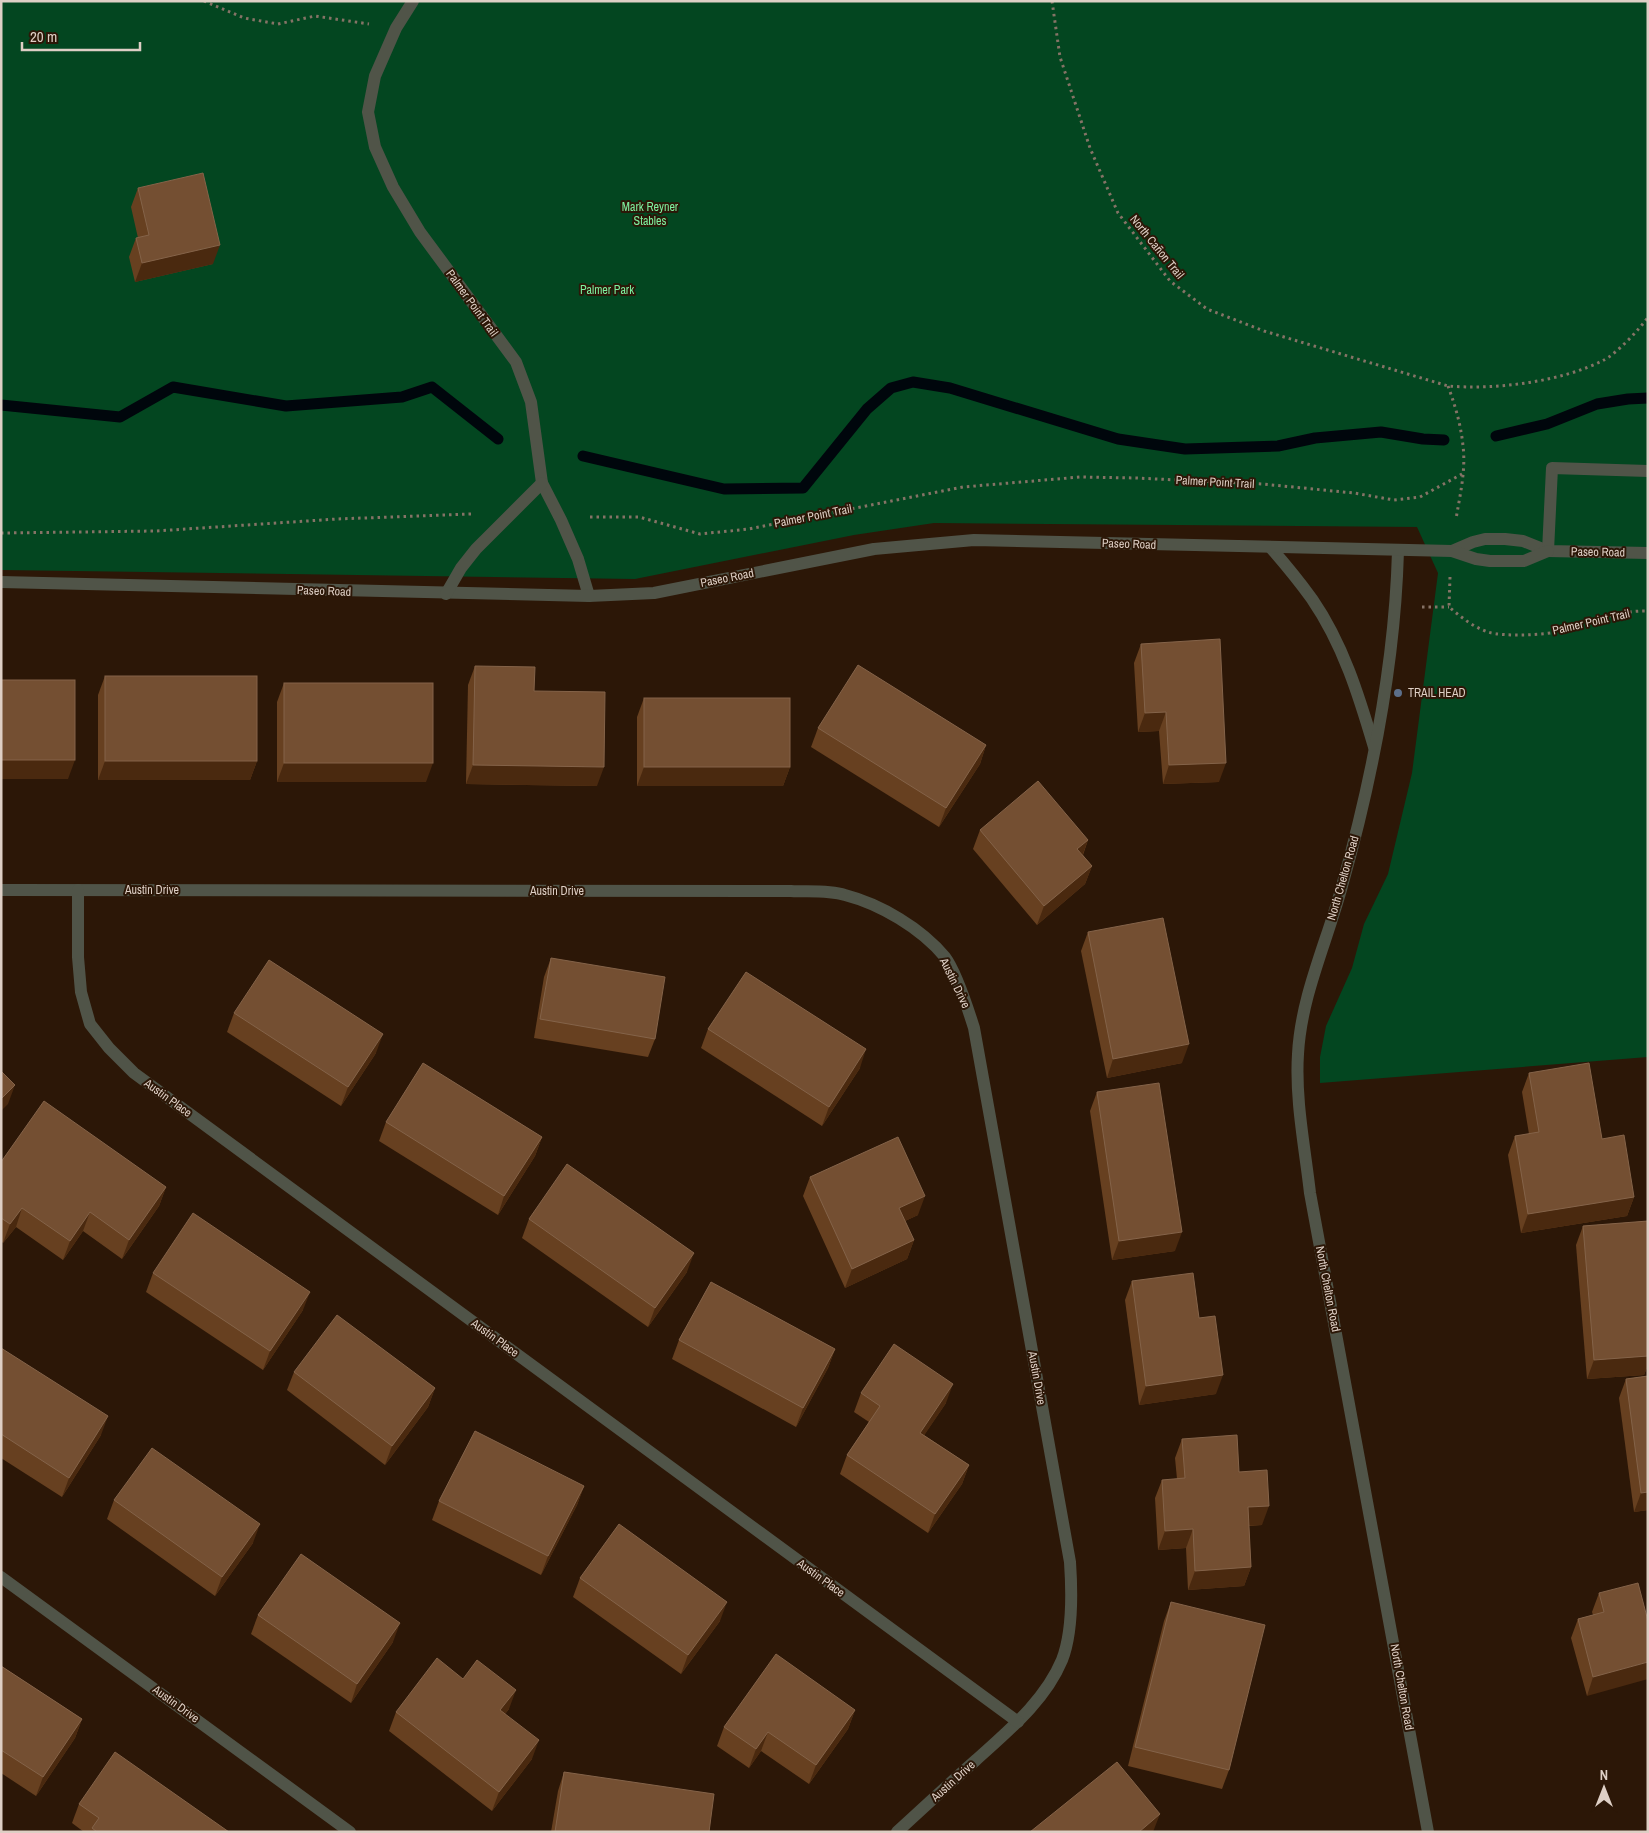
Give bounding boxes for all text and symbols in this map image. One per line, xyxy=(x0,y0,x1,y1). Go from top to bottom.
scale bar xyxy=(22,20,140,52)
text: 20 m xyxy=(30,26,57,47)
park label: Mark Reyner Stables xyxy=(622,199,679,229)
street label: North Cañon Trail xyxy=(1126,212,1188,282)
street label: Palmer Point Trail xyxy=(442,266,502,340)
park label: Palmer Park xyxy=(580,282,634,298)
street label: Palmer Point Trail xyxy=(1175,472,1255,492)
street label: Palmer Point Trail xyxy=(773,501,853,531)
street label: Paseo Road xyxy=(1102,535,1156,553)
street label: Paseo Road xyxy=(1571,544,1625,560)
street label: Paseo Road xyxy=(699,565,755,591)
street label: Paseo Road xyxy=(297,582,351,600)
street label: Palmer Point Trail xyxy=(1551,605,1631,639)
place label: TRAIL HEAD xyxy=(1408,685,1466,701)
marker: TRAIL HEAD xyxy=(1392,687,1404,699)
street label: North Chelton Road xyxy=(1323,834,1363,922)
street label: Austin Drive xyxy=(124,882,179,898)
street label: Austin Drive xyxy=(529,883,584,899)
street label: Austin Drive xyxy=(936,954,974,1011)
street label: Austin Place xyxy=(140,1075,195,1121)
street label: North Chelton Road xyxy=(1312,1245,1344,1333)
street label: Austin Place xyxy=(467,1315,522,1361)
street label: Austin Drive xyxy=(1024,1349,1050,1406)
street label: Austin Place xyxy=(793,1555,848,1601)
street label: North Chelton Road xyxy=(1387,1643,1417,1731)
street label: Austin Drive xyxy=(149,1681,203,1726)
street label: Austin Drive xyxy=(927,1757,978,1806)
north arrow xyxy=(1579,1763,1629,1813)
text: N xyxy=(1600,1766,1608,1784)

